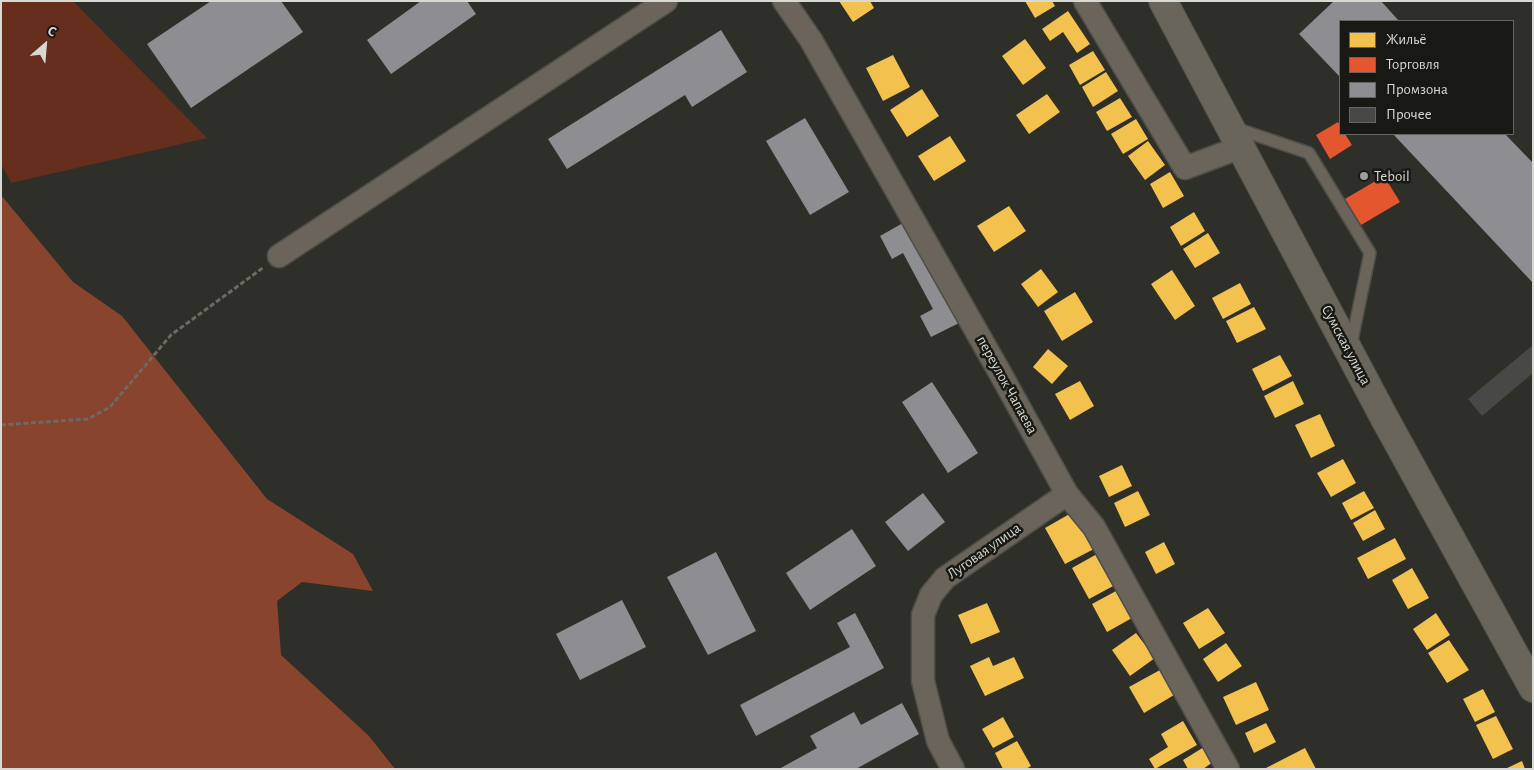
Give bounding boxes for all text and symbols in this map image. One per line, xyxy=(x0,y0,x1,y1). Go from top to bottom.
north arrow xyxy=(20,20,70,70)
legend xyxy=(1339,20,1514,135)
text: С xyxy=(45,24,58,40)
text: Жильё xyxy=(1386,32,1426,47)
text: Торговля xyxy=(1386,57,1440,72)
text: Промзона xyxy=(1386,82,1448,97)
text: Прочее xyxy=(1386,107,1432,122)
place label: Teboil xyxy=(1374,167,1410,185)
marker: Teboil xyxy=(1358,170,1370,182)
street label: Сумская улица xyxy=(1317,302,1375,388)
street label: переулок Чапаева xyxy=(973,333,1041,437)
street label: Луговая улица xyxy=(944,519,1024,583)

